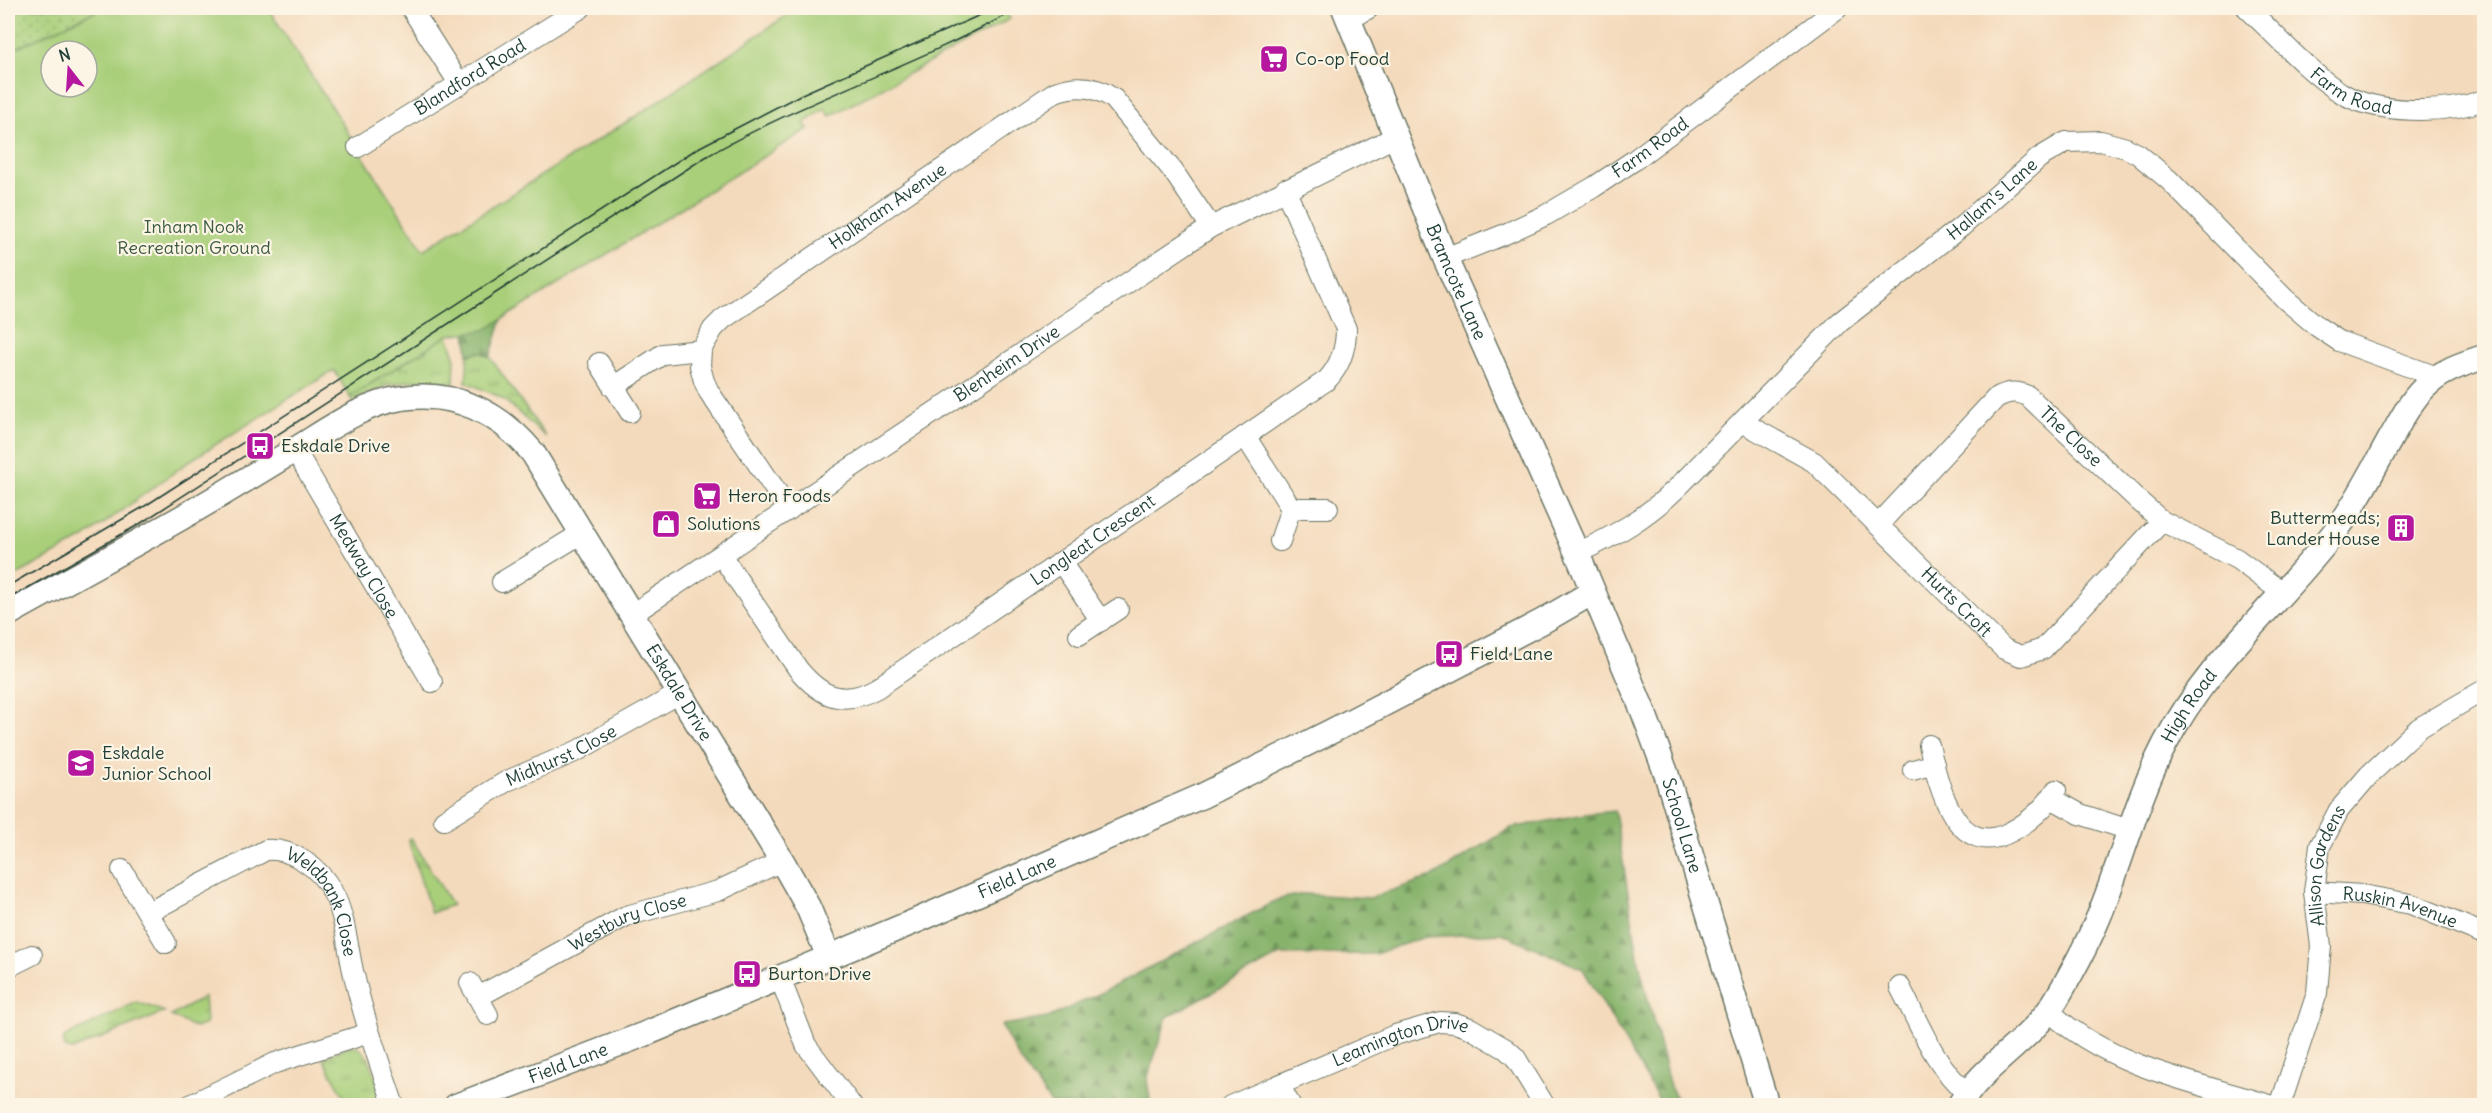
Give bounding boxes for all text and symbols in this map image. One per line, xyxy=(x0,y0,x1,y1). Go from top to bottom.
street label: Blandford Road xyxy=(410,33,530,120)
north arrow xyxy=(39,39,99,99)
text: N xyxy=(56,43,73,66)
supermarket icon: Co-op Food xyxy=(1258,43,1290,75)
place label: Co-op Food xyxy=(1295,47,1390,70)
street label: Farm Road xyxy=(2306,62,2394,119)
street label: Farm Road xyxy=(1607,111,1693,183)
street label: Hallam's Lane xyxy=(1942,153,2042,245)
street label: Holkham Avenue xyxy=(824,158,951,254)
park label: Inham Nook Recreation Ground xyxy=(117,215,271,259)
street label: Bramcote Lane xyxy=(1421,220,1492,343)
street label: Blenheim Drive xyxy=(949,320,1064,407)
street label: The Close xyxy=(2035,401,2107,471)
bus stop icon: Eskdale Drive xyxy=(244,430,276,462)
place label: Eskdale Drive xyxy=(281,434,390,457)
supermarket icon: Heron Foods xyxy=(691,480,723,512)
place label: Heron Foods xyxy=(728,484,831,507)
street label: Longleat Crescent xyxy=(1026,489,1159,590)
place label: Buttermeads; Lander House xyxy=(2266,506,2380,550)
shop icon: Solutions xyxy=(650,508,682,540)
street label: Medway Close xyxy=(324,510,404,622)
place label: Solutions xyxy=(687,512,761,535)
building icon: Buttermeads; Lander House xyxy=(2385,512,2417,544)
street label: Hurts Croft xyxy=(1916,562,1997,642)
bus stop icon: Field Lane xyxy=(1433,638,1465,670)
street label: Eskdale Drive xyxy=(641,640,718,745)
place label: Field Lane xyxy=(1470,642,1553,665)
street label: High Road xyxy=(2156,664,2222,747)
street label: Midhurst Close xyxy=(502,719,620,791)
place label: Eskdale Junior School xyxy=(102,741,212,785)
school or university icon: Eskdale Junior School xyxy=(65,747,97,779)
street label: School Lane xyxy=(1657,775,1708,876)
street label: Allison Gardens xyxy=(2302,799,2350,928)
street label: Weldbank Close xyxy=(283,842,362,958)
street label: Field Lane xyxy=(974,849,1059,904)
street label: Ruskin Avenue xyxy=(2342,882,2461,933)
street label: Westbury Close xyxy=(564,888,689,956)
bus stop icon: Burton Drive xyxy=(731,958,763,990)
place label: Burton Drive xyxy=(768,962,871,985)
street label: Leamington Drive xyxy=(1329,1010,1472,1072)
street label: Field Lane xyxy=(525,1037,611,1088)

